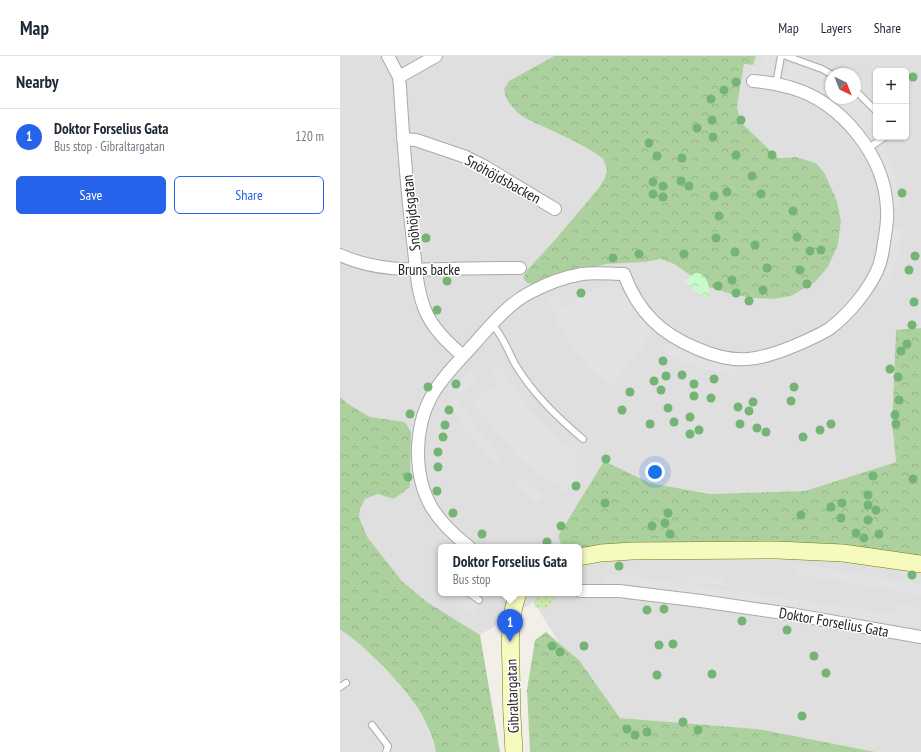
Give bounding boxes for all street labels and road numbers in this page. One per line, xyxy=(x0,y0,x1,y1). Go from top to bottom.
street label: Snöhöjdsbacken xyxy=(462,150,544,208)
street label: Snöhöjdsgatan xyxy=(398,174,424,252)
street label: Bruns backe xyxy=(398,260,460,279)
street label: Doktor Forselius Gata xyxy=(778,603,890,641)
street label: Gibraltargatan xyxy=(501,659,523,733)

